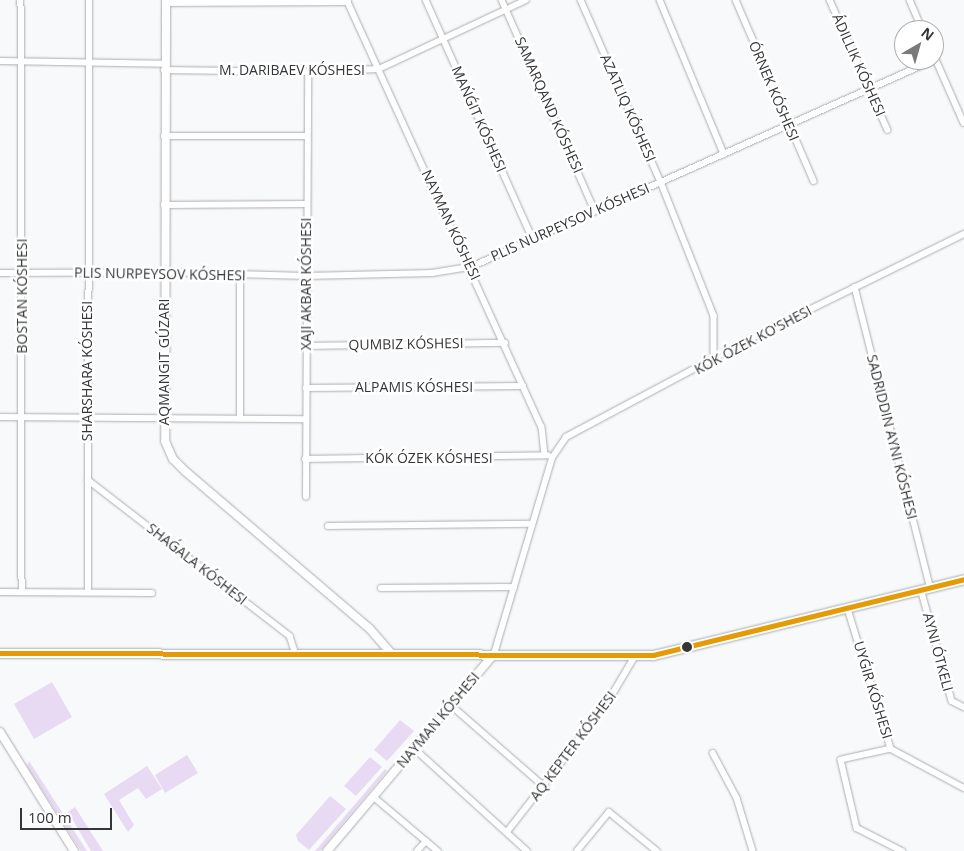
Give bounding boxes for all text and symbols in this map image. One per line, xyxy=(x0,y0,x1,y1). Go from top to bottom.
street label: ÁDILLIK KÓSHESI xyxy=(829,11,889,119)
north arrow xyxy=(894,20,944,70)
text: N xyxy=(918,23,938,45)
street label: SAMARQAND KÓSHESI xyxy=(511,34,587,176)
street label: ÓRNEK KÓSHESI xyxy=(745,39,803,143)
street label: AZATLIQ KÓSHESI xyxy=(597,52,659,164)
street label: M. DARIBAEV KÓSHESI xyxy=(219,62,365,78)
street label: MAŃǴIT KÓSHESI xyxy=(448,63,510,175)
street label: NAYMAN KÓSHESI xyxy=(418,167,484,283)
street label: PLIS NURPEYSOV KÓSHESI xyxy=(488,179,652,265)
street label: XAJI AKBAR KÓSHESI xyxy=(298,218,314,350)
street label: BOSTAN KÓSHESI xyxy=(14,238,30,354)
street label: PLIS NURPEYSOV KÓSHESI xyxy=(74,264,246,284)
street label: AQMANGIT GÚZARI xyxy=(156,299,172,425)
street label: SHARSHARA KÓSHESI xyxy=(79,301,95,441)
street label: KÓK ÓZEK KO'SHESI xyxy=(691,302,815,378)
street label: QUMBIZ KÓSHESI xyxy=(348,335,464,353)
street label: SADRIDDIN AYNI KÓSHESI xyxy=(863,353,921,521)
street label: ALPAMIS KÓSHESI xyxy=(355,379,473,395)
street label: KÓK ÓZEK KÓSHESI xyxy=(365,450,493,466)
street label: SHAǴALA KÓSHESI xyxy=(144,520,250,608)
street label: AYNI ÓTKELI xyxy=(919,611,957,693)
street label: UYǴIR KÓSHESI xyxy=(850,639,896,741)
unlabelled marker xyxy=(682,642,692,652)
street label: NAYMAN KÓSHESI xyxy=(393,669,483,771)
street label: AQ KEPTER KÓSHESI xyxy=(526,688,620,804)
scale bar xyxy=(22,798,115,830)
text: 100 m xyxy=(28,807,72,827)

